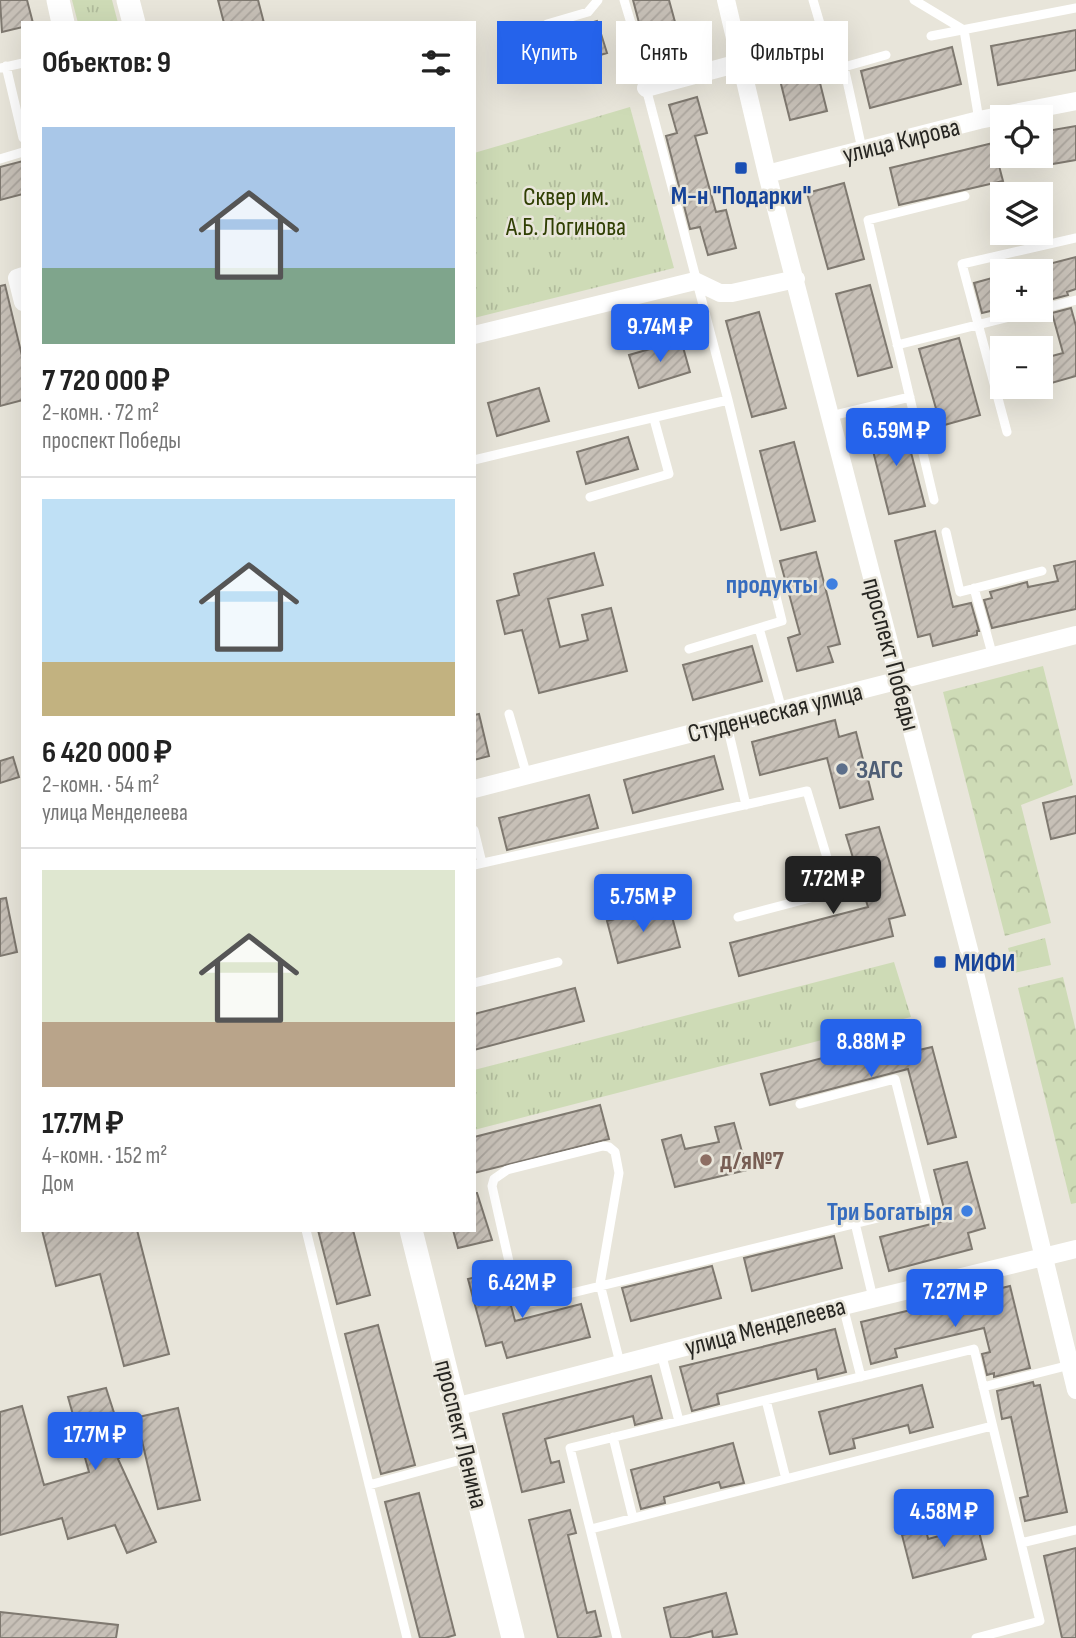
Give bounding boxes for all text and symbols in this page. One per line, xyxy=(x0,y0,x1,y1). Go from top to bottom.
chip: Купить xyxy=(497,21,602,84)
chip: Снять xyxy=(616,21,712,84)
chip: Фильтры xyxy=(726,21,848,84)
icon: filters xyxy=(417,44,455,82)
text: Объектов: 9 xyxy=(42,45,171,81)
map controls xyxy=(990,105,1053,399)
button: locate xyxy=(990,105,1053,168)
street label: улица Кирова xyxy=(840,112,963,171)
marker: М-н "Подарки" xyxy=(733,160,749,176)
icon: home xyxy=(186,172,312,298)
place label: М-н "Подарки" xyxy=(671,181,811,212)
park label: Сквер им. А.Б. Логинова xyxy=(505,182,626,243)
button: layers xyxy=(990,182,1053,245)
button: + xyxy=(990,259,1053,322)
pin: 9.74M ₽ xyxy=(595,304,725,364)
text: 9.74M ₽ xyxy=(627,313,693,341)
button: − xyxy=(990,336,1053,399)
text: 7 720 000 ₽ xyxy=(42,363,170,399)
text: 2-комн. · 72 m² xyxy=(42,399,159,427)
pin: 6.59M ₽ xyxy=(831,408,961,468)
text: 6.59M ₽ xyxy=(862,417,930,445)
text: проспект Победы xyxy=(42,427,181,455)
icon: home xyxy=(186,544,312,670)
place label: продукты xyxy=(726,570,818,601)
street label: проспект Победы xyxy=(855,575,926,734)
marker: продукты xyxy=(824,576,840,592)
street label: Студенческая улица xyxy=(685,677,866,750)
text: 6 420 000 ₽ xyxy=(42,735,172,771)
place label: ЗАГС xyxy=(856,755,903,786)
marker: ЗАГС xyxy=(834,761,850,777)
text: 2-комн. · 54 m² xyxy=(42,771,159,799)
text: улица Менделеева xyxy=(42,799,188,827)
pin: 7.72M ₽ xyxy=(768,856,898,916)
text: 7.72M ₽ xyxy=(801,865,865,893)
pin: 5.75M ₽ xyxy=(578,874,708,934)
text: 5.75M ₽ xyxy=(610,883,676,911)
icon: home xyxy=(186,915,312,1041)
place label: МИФИ xyxy=(954,948,1015,979)
marker: МИФИ xyxy=(932,954,948,970)
pin: 8.88M ₽ xyxy=(806,1020,936,1079)
text: 8.88M ₽ xyxy=(836,1028,906,1056)
text: 17.7M ₽ xyxy=(42,1106,124,1142)
text: 4-комн. · 152 m² xyxy=(42,1142,167,1170)
place label: д/я№7 xyxy=(720,1146,785,1177)
marker: д/я№7 xyxy=(698,1152,714,1168)
text: Дом xyxy=(42,1170,74,1198)
place label: Три Богатыря xyxy=(827,1197,953,1228)
marker: Три Богатыря xyxy=(959,1203,975,1219)
pin: 6.42M ₽ xyxy=(457,1260,587,1320)
text: 6.42M ₽ xyxy=(488,1269,556,1297)
pin: 7.27M ₽ xyxy=(890,1270,1020,1329)
text: 7.27M ₽ xyxy=(922,1278,988,1306)
street label: улица Менделеева xyxy=(682,1291,849,1364)
street label: проспект Ленина xyxy=(427,1357,494,1512)
pin: 17.7M ₽ xyxy=(30,1412,160,1472)
text: 17.7M ₽ xyxy=(64,1421,126,1449)
pin: 4.58M ₽ xyxy=(879,1490,1009,1549)
text: 4.58M ₽ xyxy=(910,1498,978,1526)

